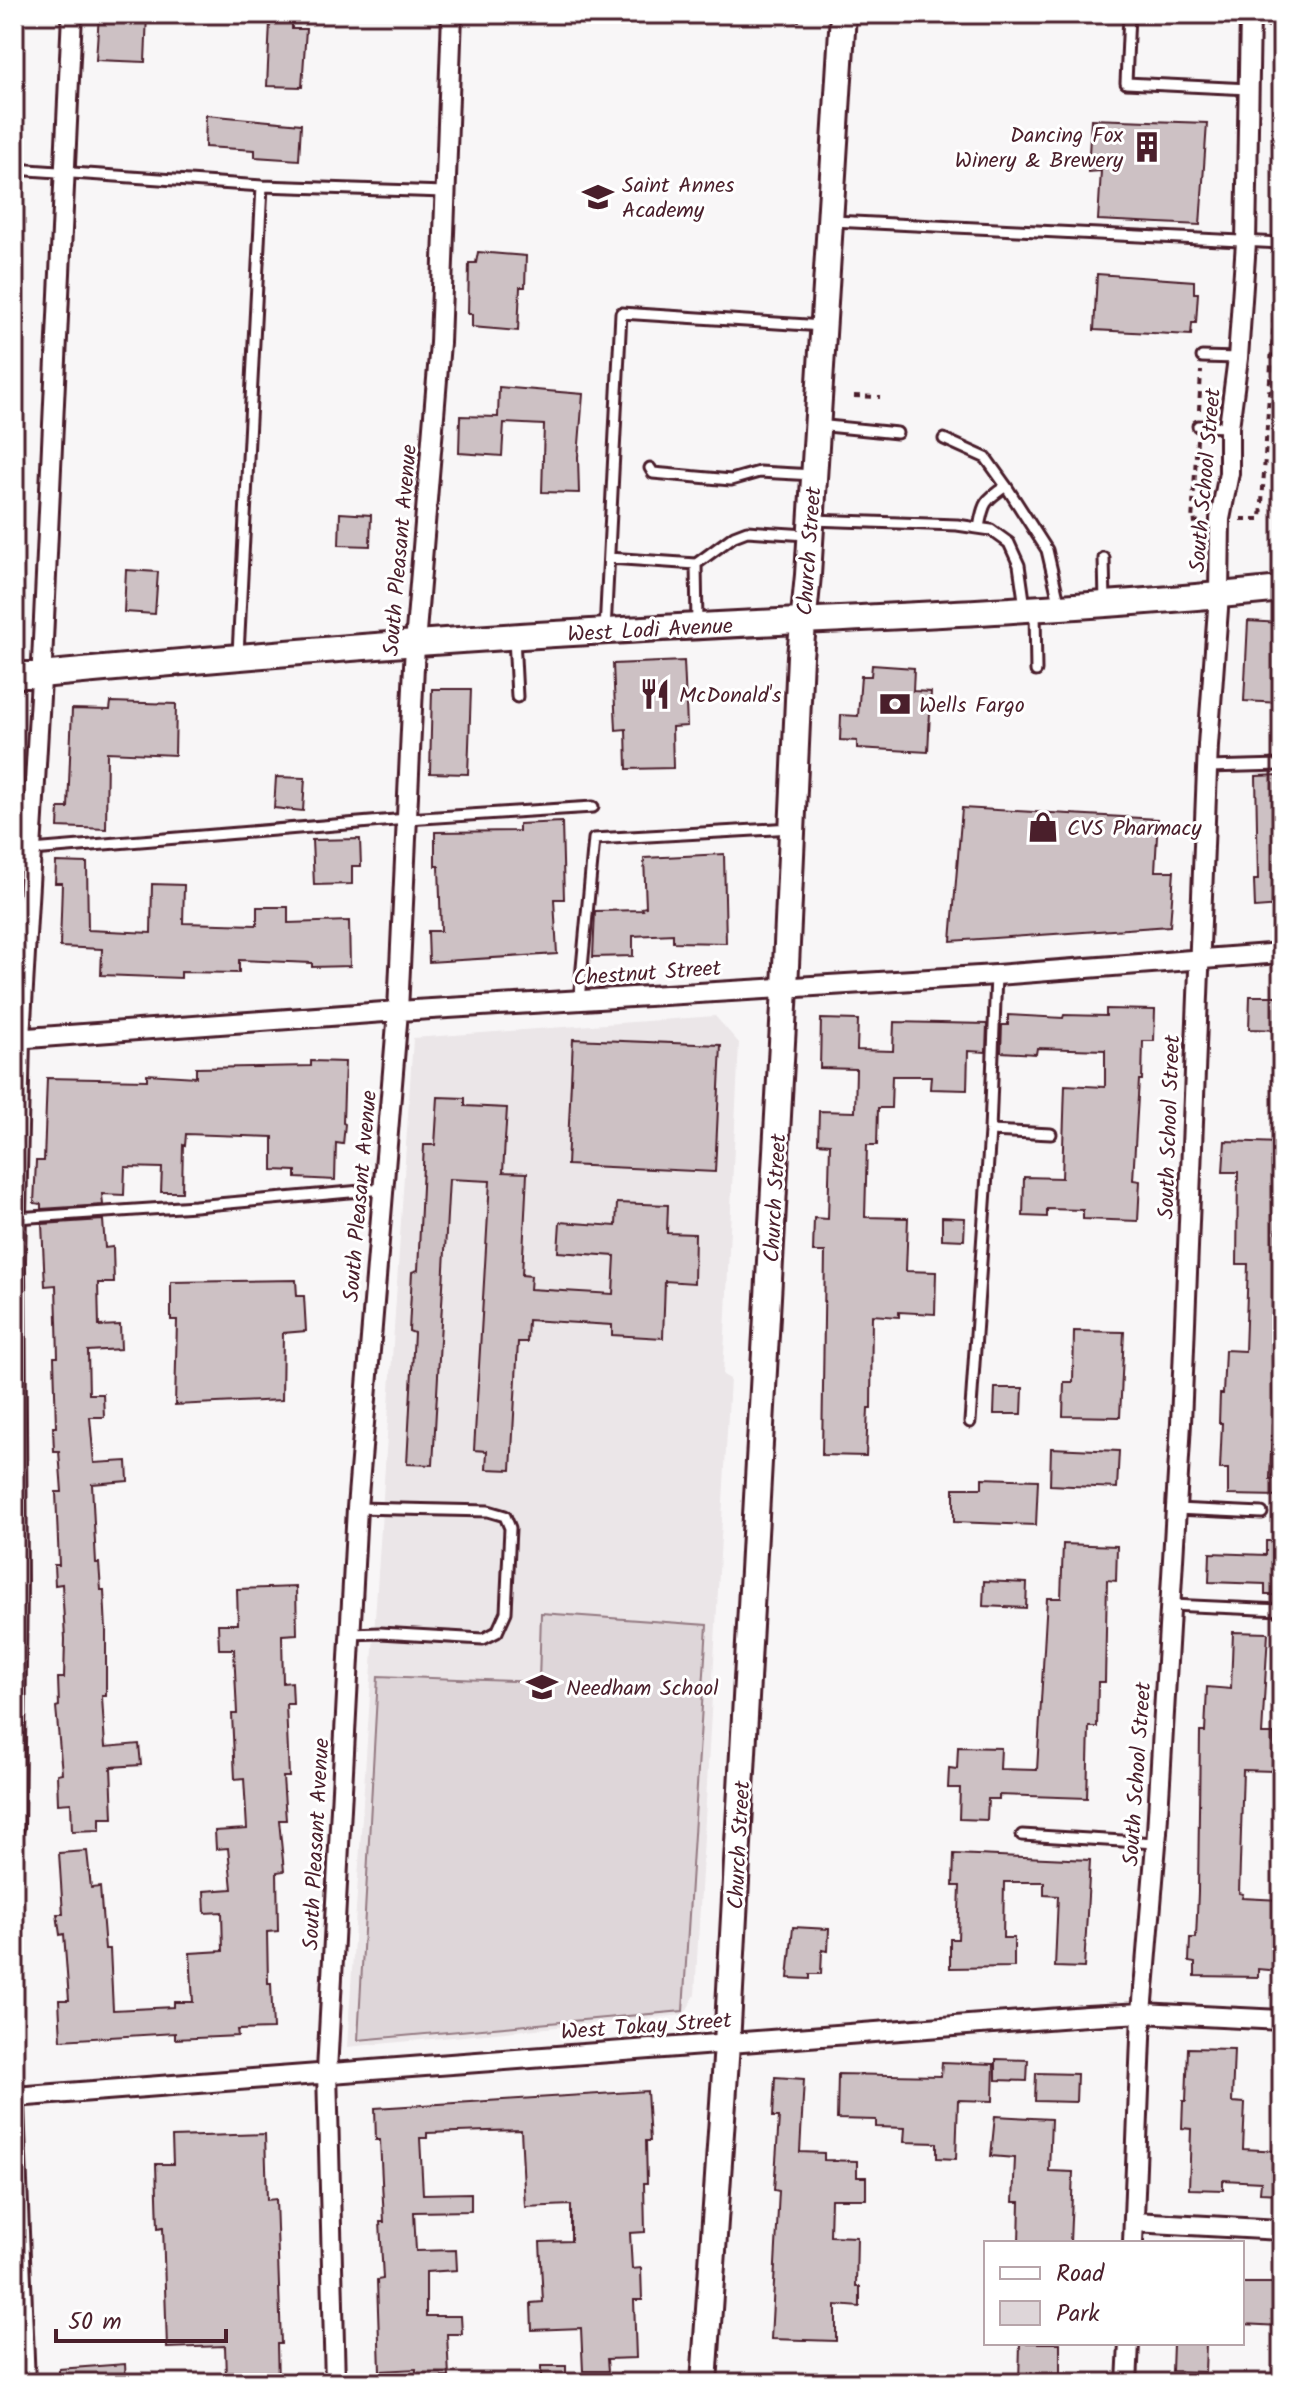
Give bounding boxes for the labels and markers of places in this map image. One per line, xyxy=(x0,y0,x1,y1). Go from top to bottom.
place label: Dancing Fox Winery & Brewery xyxy=(955,119,1124,179)
building icon: Dancing Fox Winery & Brewery xyxy=(1130,130,1164,164)
place label: Saint Annes Academy xyxy=(622,169,735,229)
school or university icon: Saint Annes Academy xyxy=(581,180,615,214)
restaurant icon: McDonald's xyxy=(638,677,672,711)
place label: McDonald's xyxy=(679,679,782,714)
bank icon: Wells Fargo xyxy=(878,687,912,721)
place label: Wells Fargo xyxy=(919,689,1025,724)
shop icon: CVS Pharmacy xyxy=(1026,810,1060,844)
place label: CVS Pharmacy xyxy=(1067,812,1202,847)
school or university icon: Needham School xyxy=(525,1670,559,1704)
place label: Needham School xyxy=(566,1672,719,1707)

